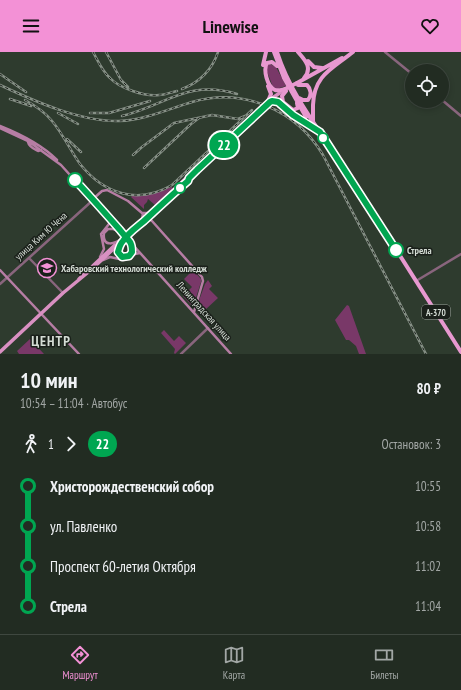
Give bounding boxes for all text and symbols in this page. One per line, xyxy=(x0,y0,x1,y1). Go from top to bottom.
icon: menu xyxy=(20,15,42,37)
text: Linewise xyxy=(202,15,259,38)
icon: heart xyxy=(419,15,441,37)
map controls xyxy=(405,64,449,108)
button: locate xyxy=(405,64,449,108)
line badge: 22 xyxy=(206,132,242,158)
unlabelled marker xyxy=(317,132,329,144)
text: 22 xyxy=(217,136,231,154)
unlabelled marker xyxy=(67,172,83,188)
unlabelled marker xyxy=(174,182,186,194)
street label: улица Ким Ю Чена xyxy=(12,209,70,263)
marker: Стрела xyxy=(388,242,404,258)
place label: Стрела xyxy=(407,244,432,257)
school or university icon: Хабаровский технологический колледж xyxy=(36,257,58,279)
place label: Хабаровский технологический колледж xyxy=(61,262,207,275)
street label: Ленинградская улица xyxy=(173,278,234,344)
road number: А-370 xyxy=(422,305,450,319)
district label: ЦЕНТР xyxy=(31,332,71,350)
text: 10 мин xyxy=(20,366,77,394)
text: 80 ₽ xyxy=(416,379,441,398)
text: 10:54 – 11:04 · Автобус xyxy=(20,395,127,412)
icon: walk xyxy=(20,433,42,455)
icon: forward xyxy=(60,433,82,455)
text: 22 xyxy=(96,435,109,453)
text: 1 xyxy=(48,436,54,453)
text: Остановок: 3 xyxy=(382,436,441,453)
text: Христорождественский собор xyxy=(50,477,214,496)
text: 10:55 xyxy=(415,478,441,495)
text: ул. Павленко xyxy=(50,517,117,536)
text: 10:58 xyxy=(415,518,441,535)
text: Проспект 60-летия Октября xyxy=(50,557,196,576)
text: 11:02 xyxy=(415,558,441,575)
text: Стрела xyxy=(50,597,87,616)
text: 11:04 xyxy=(415,598,441,615)
tab: Маршрут xyxy=(63,644,98,682)
tab: Карта xyxy=(223,644,245,682)
tab: Билеты xyxy=(370,644,398,682)

